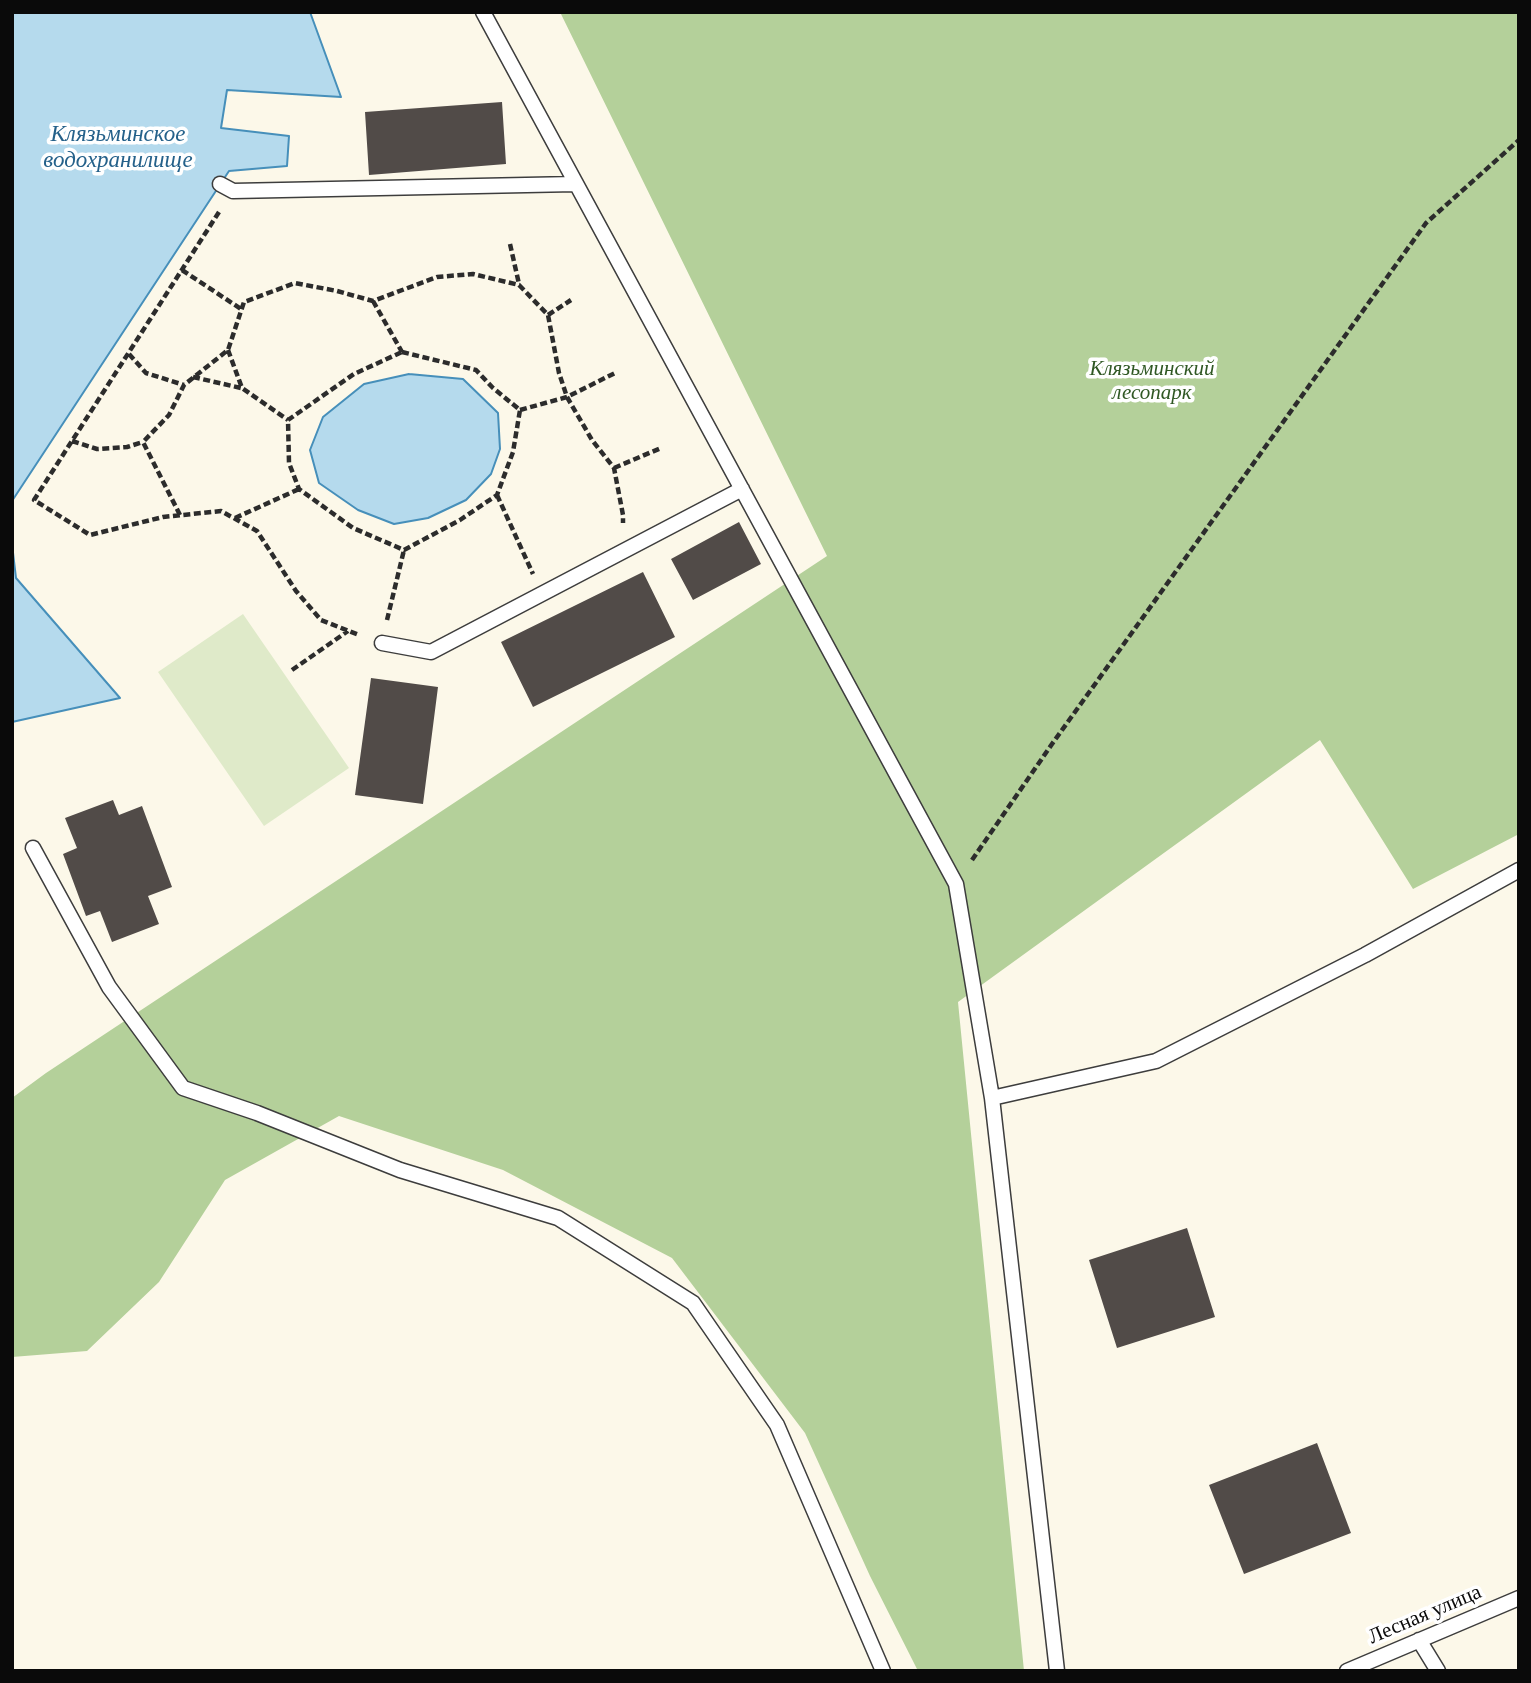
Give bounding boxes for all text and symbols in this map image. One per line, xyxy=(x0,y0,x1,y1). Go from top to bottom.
water label: Клязьминское водохранилище xyxy=(43,121,193,175)
park label: Клязьминский лесопарк xyxy=(1089,356,1215,406)
street label: Лесная улица xyxy=(1365,1580,1485,1650)

